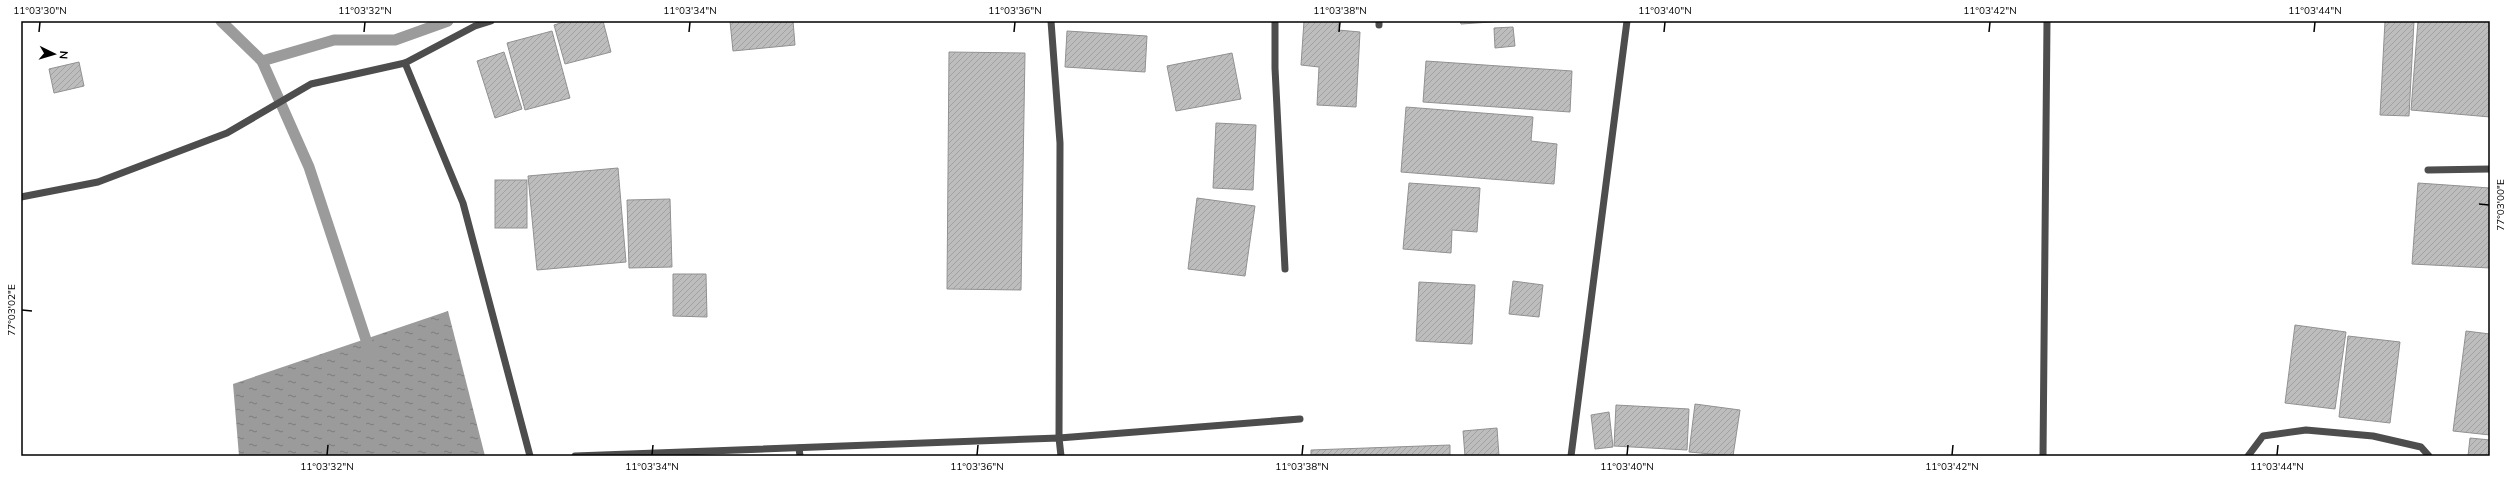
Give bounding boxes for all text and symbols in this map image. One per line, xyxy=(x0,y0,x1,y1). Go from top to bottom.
text: 11°03'30"N xyxy=(13,4,67,17)
text: 11°03'32"N xyxy=(338,4,392,17)
text: 11°03'34"N xyxy=(663,4,717,17)
text: 11°03'36"N xyxy=(988,4,1042,17)
text: 11°03'38"N xyxy=(1313,4,1367,17)
text: 11°03'40"N xyxy=(1638,4,1692,17)
text: 11°03'42"N xyxy=(1963,4,2017,17)
text: 11°03'44"N xyxy=(2288,4,2342,17)
north arrow xyxy=(34,34,74,74)
text: N xyxy=(57,50,71,60)
text: 77°03'00"E xyxy=(2494,179,2507,231)
text: 77°03'02"E xyxy=(5,284,18,336)
text: 11°03'32"N xyxy=(300,460,354,473)
text: 11°03'34"N xyxy=(625,460,679,473)
text: 11°03'36"N xyxy=(950,460,1004,473)
text: 11°03'38"N xyxy=(1275,460,1329,473)
text: 11°03'40"N xyxy=(1600,460,1654,473)
text: 11°03'42"N xyxy=(1925,460,1979,473)
text: 11°03'44"N xyxy=(2250,460,2304,473)

